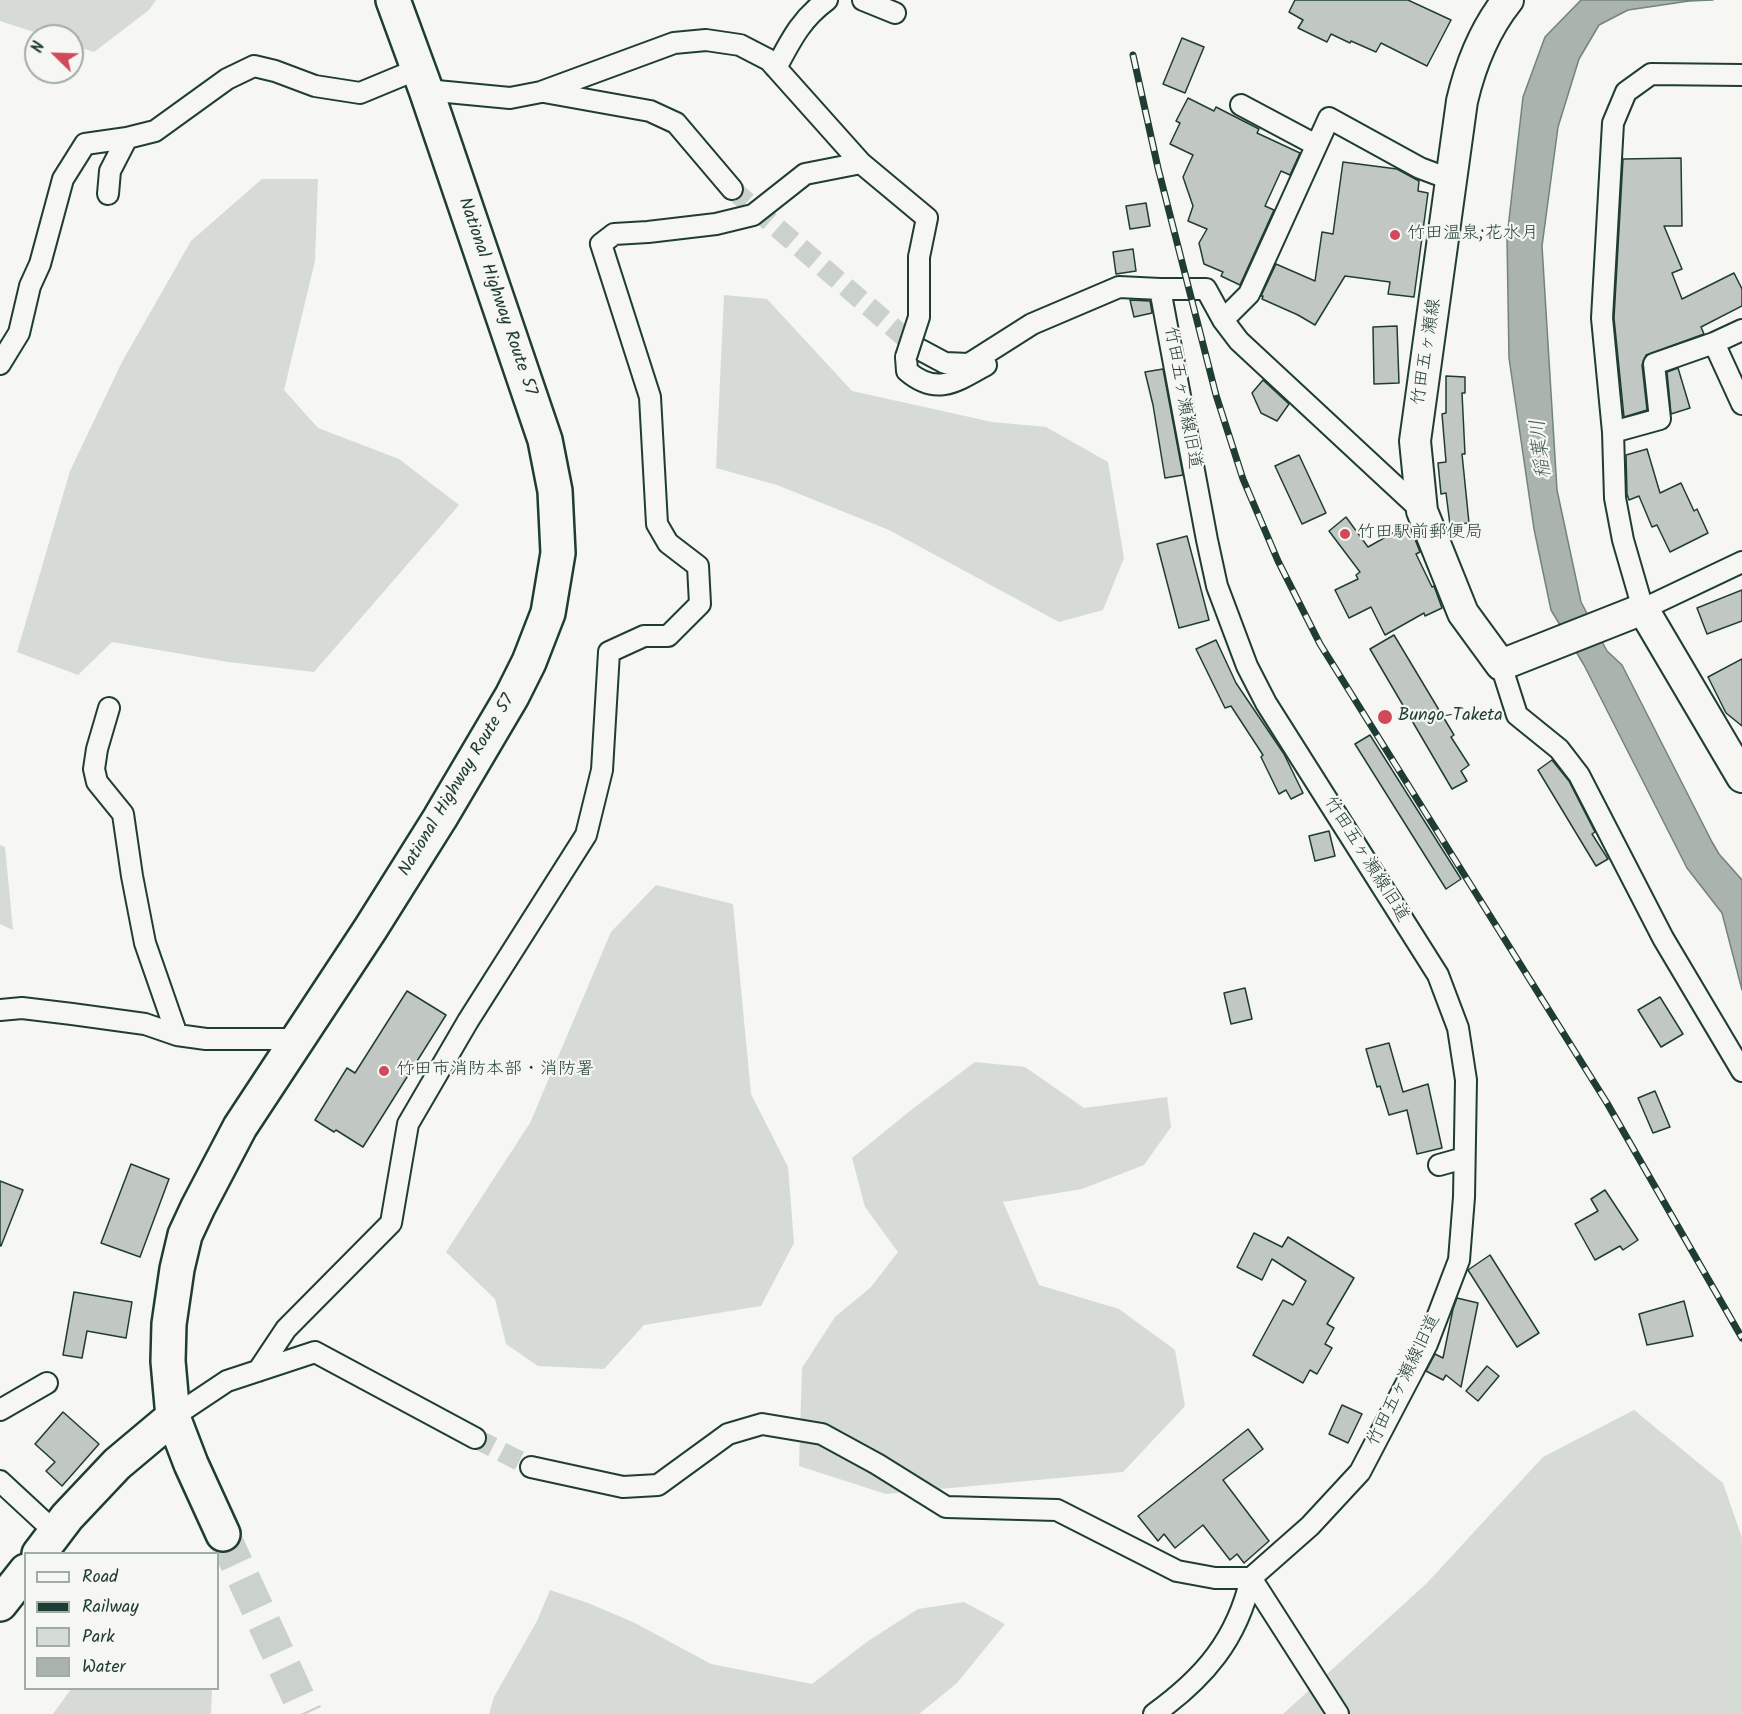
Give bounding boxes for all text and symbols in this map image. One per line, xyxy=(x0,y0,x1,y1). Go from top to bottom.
north arrow xyxy=(24,24,84,84)
text: N xyxy=(25,38,52,57)
street label: National Highway Route 57 xyxy=(452,195,540,399)
place label: 竹田温泉;花水月 xyxy=(1407,224,1539,246)
marker: 竹田温泉;花水月 xyxy=(1388,228,1402,242)
street label: 竹田五ヶ瀬線 xyxy=(1409,297,1447,407)
street label: 竹田五ヶ瀬線旧道 xyxy=(1158,325,1204,471)
water label: 稲葉川 xyxy=(1528,418,1558,480)
place label: 竹田駅前郵便局 xyxy=(1357,523,1483,545)
marker: 竹田駅前郵便局 xyxy=(1338,527,1352,541)
street label: National Highway Route 57 xyxy=(395,691,521,881)
place label: Bungo-Taketa xyxy=(1398,706,1503,728)
marker: Bungo-Taketa xyxy=(1376,708,1394,726)
street label: 竹田五ヶ瀬線旧道 xyxy=(1318,793,1412,927)
place label: 竹田市消防本部・消防署 xyxy=(396,1060,594,1082)
marker: 竹田市消防本部・消防署 xyxy=(377,1064,391,1078)
street label: 竹田五ヶ瀬線旧道 xyxy=(1364,1312,1446,1450)
legend xyxy=(24,1552,219,1690)
text: Road xyxy=(82,1563,118,1592)
text: Railway xyxy=(82,1593,139,1622)
text: Park xyxy=(82,1623,115,1652)
text: Water xyxy=(82,1653,126,1682)

